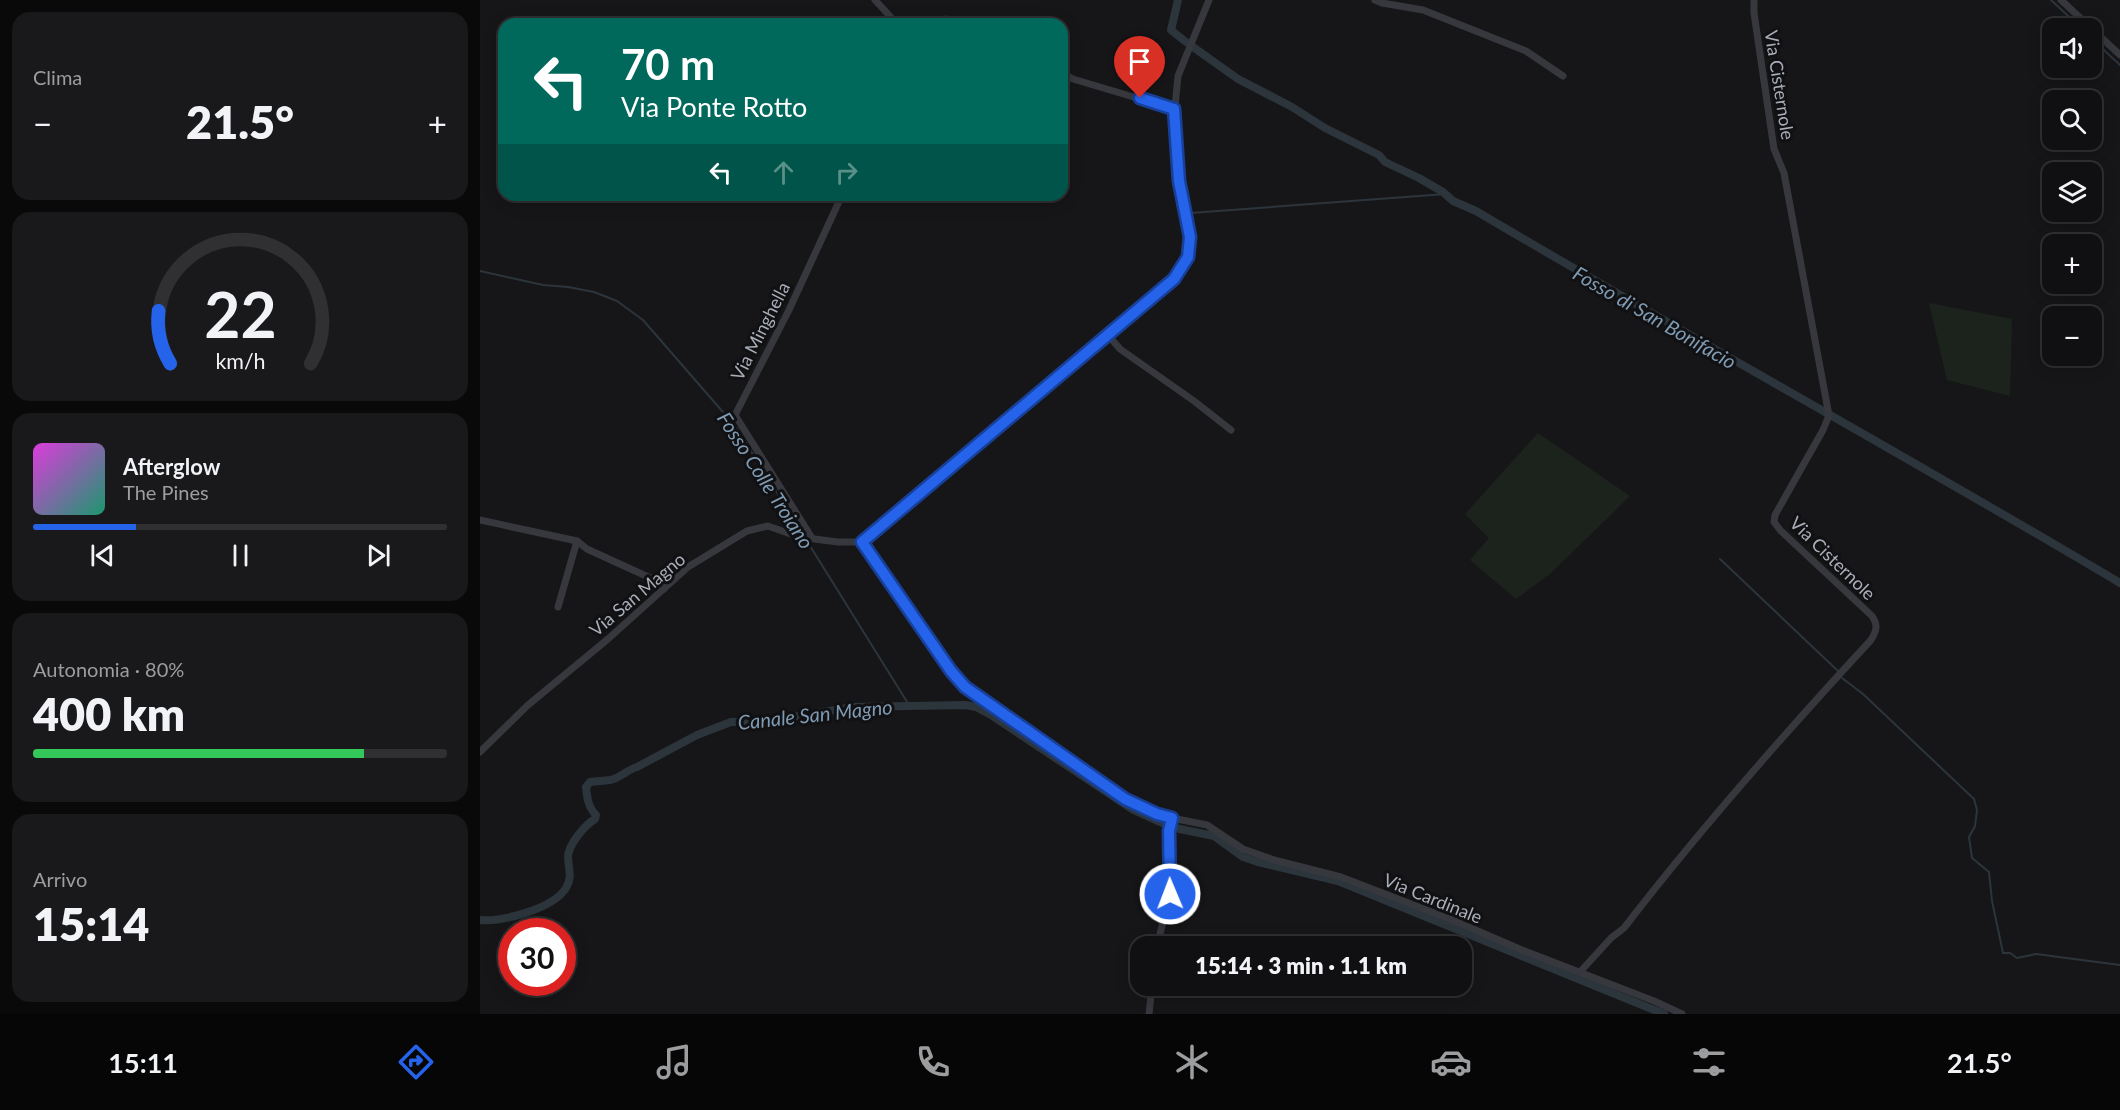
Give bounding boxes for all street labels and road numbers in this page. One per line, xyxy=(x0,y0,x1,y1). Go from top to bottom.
street label: Via Cisternole xyxy=(1760,29,1800,141)
street label: Via Minghella xyxy=(726,278,794,384)
street label: Via Cisternole xyxy=(1786,512,1880,604)
street label: Via San Magno xyxy=(585,548,689,640)
street label: Via Cardinale xyxy=(1380,868,1486,928)

